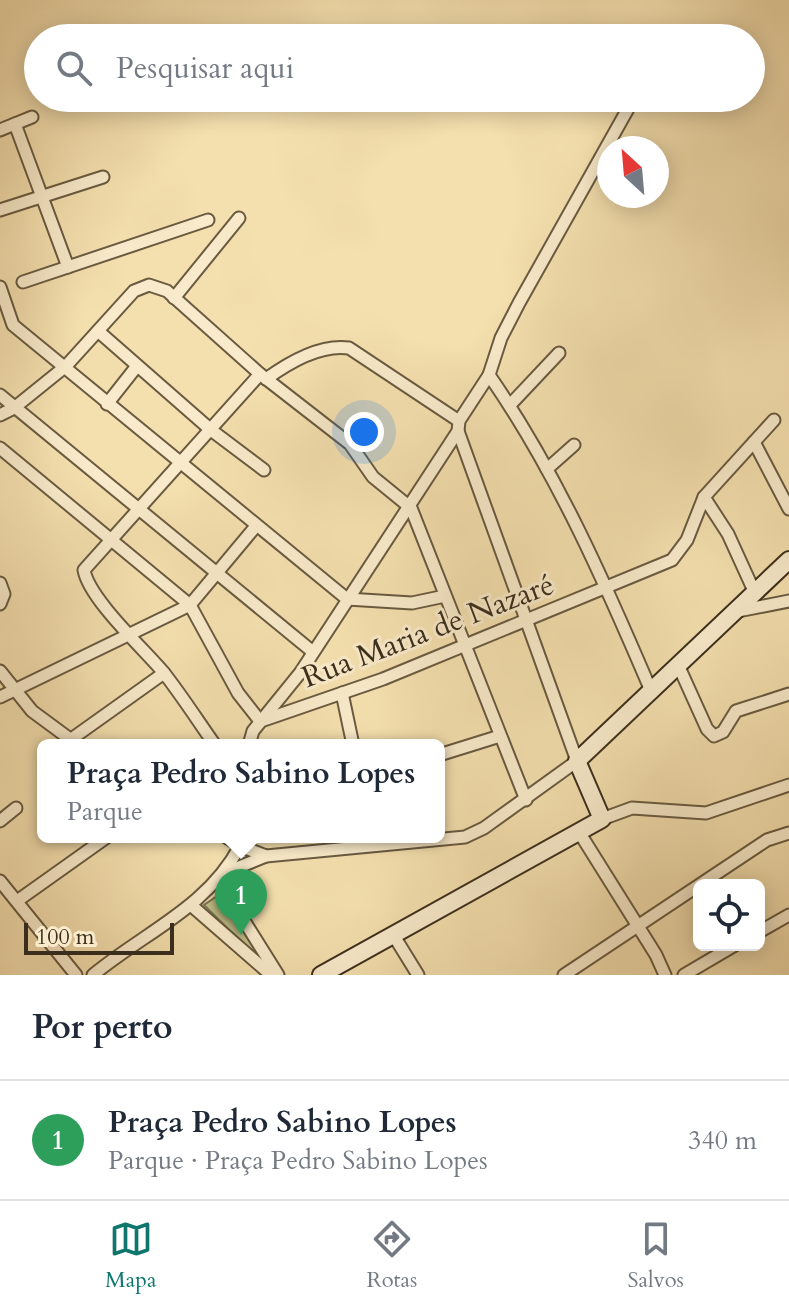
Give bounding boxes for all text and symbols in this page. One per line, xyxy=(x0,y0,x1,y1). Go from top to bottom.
search box xyxy=(24,24,765,112)
icon: search xyxy=(52,46,96,90)
text: Pesquisar aqui xyxy=(116,48,294,89)
north arrow xyxy=(597,136,669,208)
your location xyxy=(344,412,384,452)
street label: Rua Maria de Nazaré xyxy=(296,564,560,698)
popup xyxy=(37,739,445,843)
text: Praça Pedro Sabino Lopes xyxy=(67,753,415,794)
text: Parque xyxy=(67,794,143,829)
pin: 1 xyxy=(215,869,267,935)
map controls xyxy=(693,879,765,951)
button: locate xyxy=(693,879,765,951)
scale bar xyxy=(24,919,174,955)
text: 100 m xyxy=(36,922,94,952)
text: Por perto xyxy=(32,1004,173,1050)
text: Praça Pedro Sabino Lopes xyxy=(108,1102,457,1143)
text: 1 xyxy=(51,1123,65,1158)
text: 340 m xyxy=(688,1123,757,1158)
text: Parque · Praça Pedro Sabino Lopes xyxy=(108,1143,488,1178)
tab: Mapa xyxy=(105,1217,156,1295)
tab: Rotas xyxy=(366,1217,417,1295)
tab: Salvos xyxy=(627,1217,684,1295)

